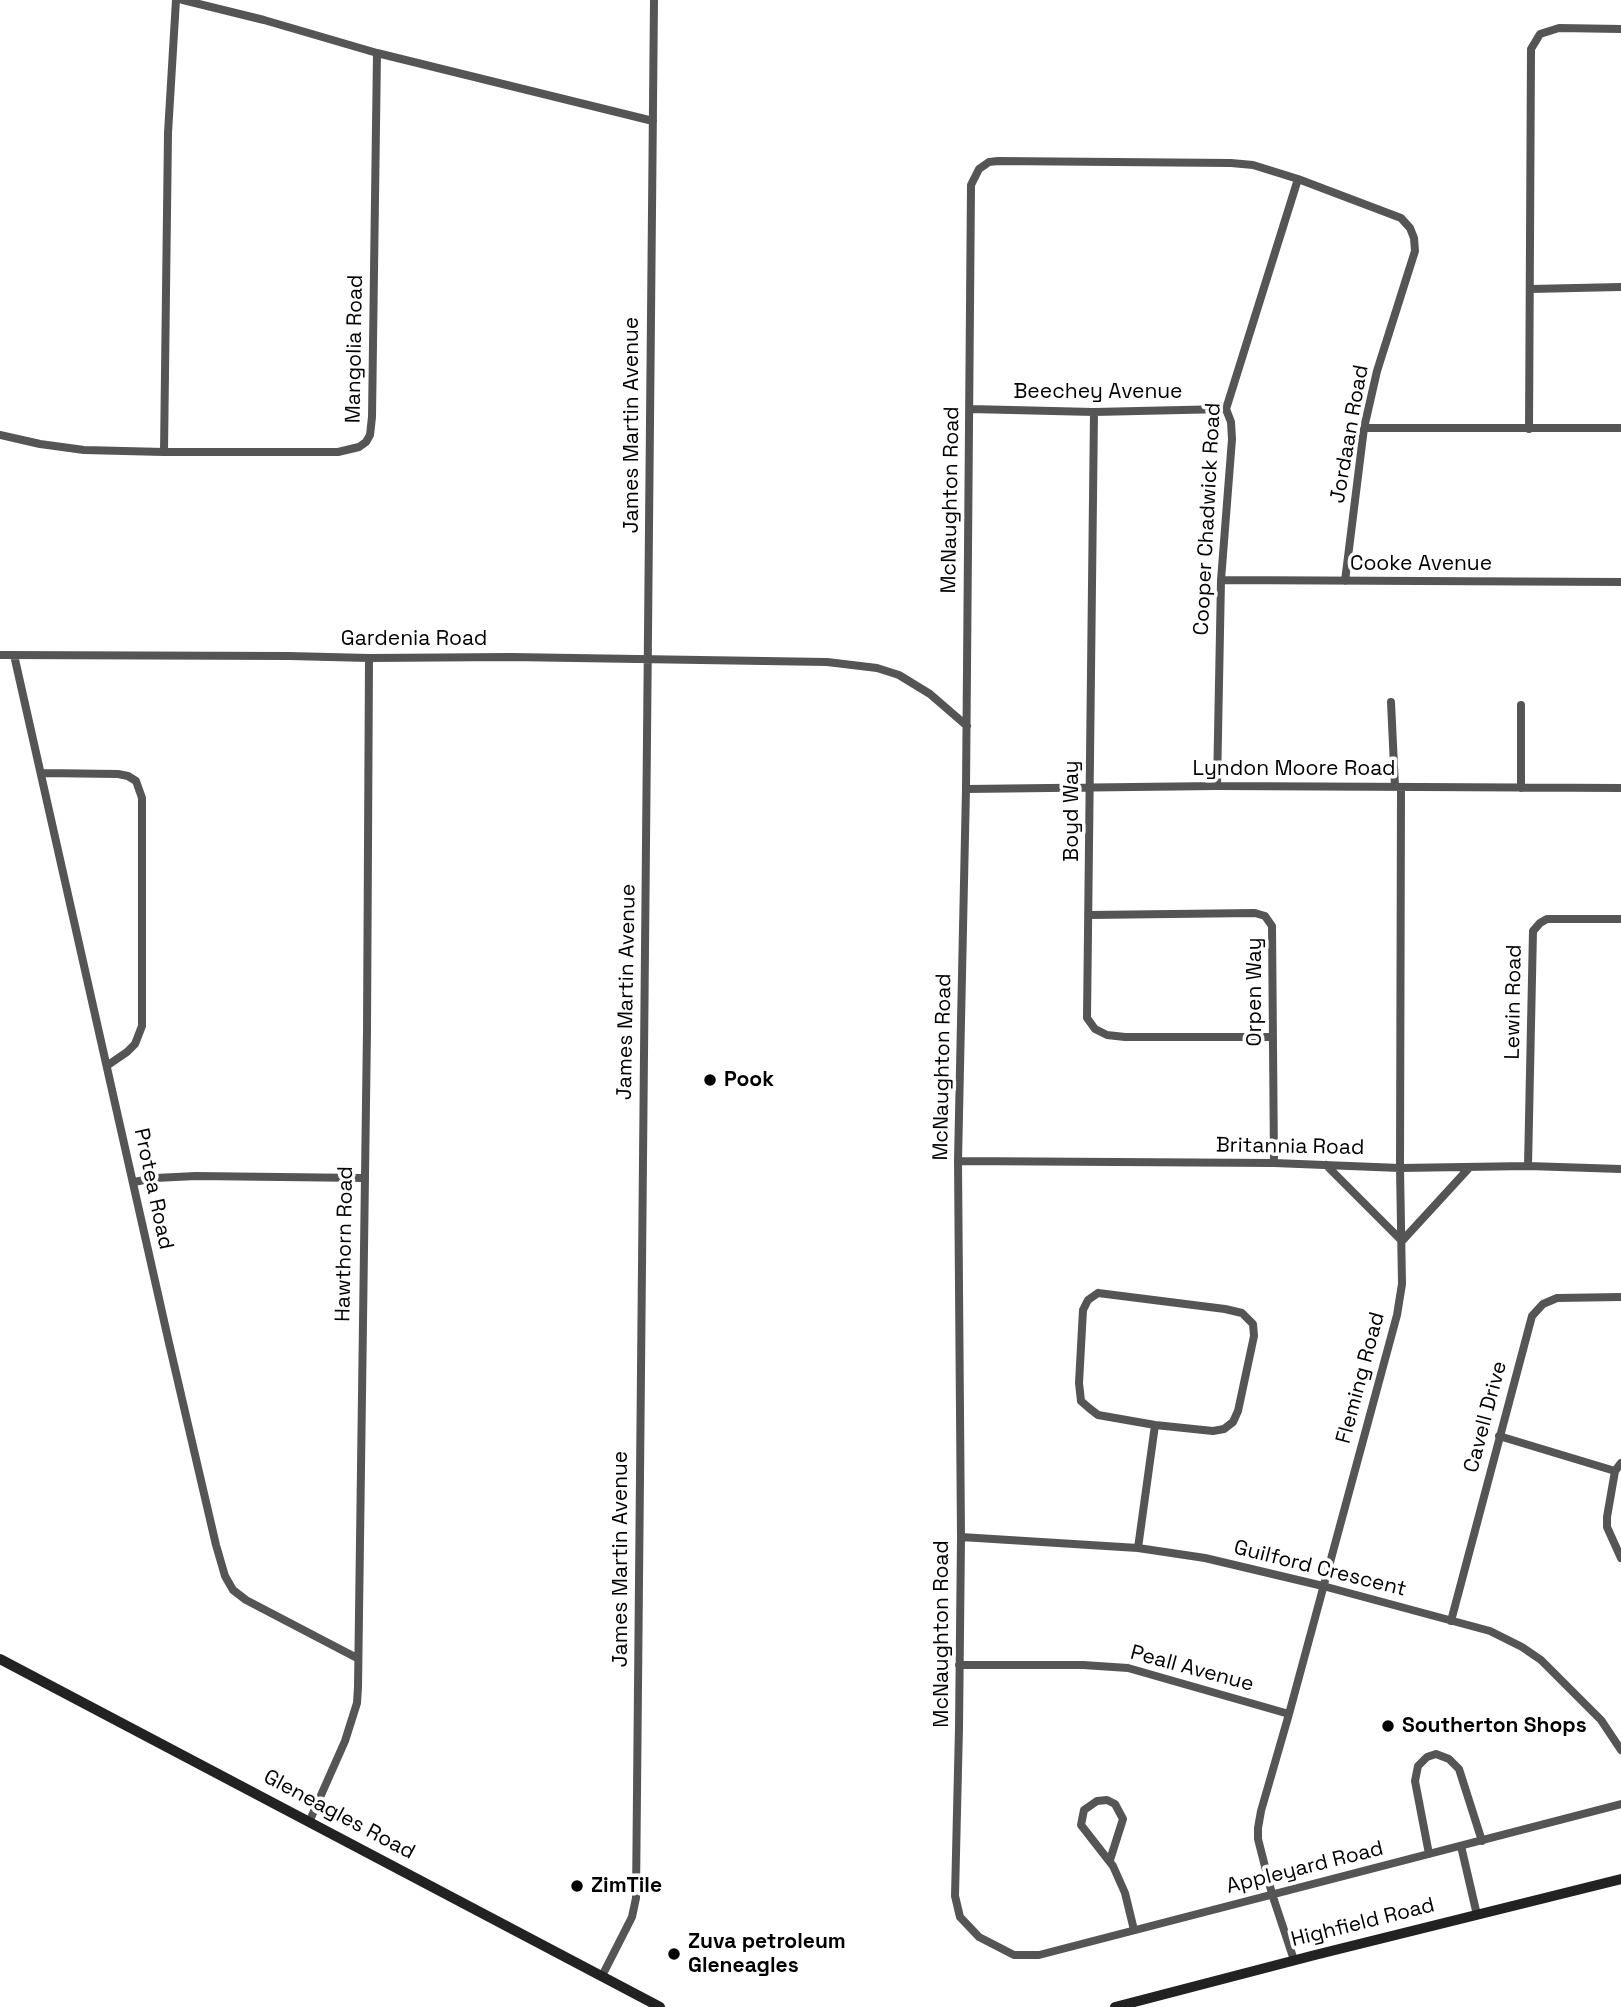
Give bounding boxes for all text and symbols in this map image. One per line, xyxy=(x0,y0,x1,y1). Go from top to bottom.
street label: Mangolia Road xyxy=(341,274,369,424)
street label: James Martin Avenue xyxy=(619,317,645,533)
street label: Jordaan Road xyxy=(1325,363,1375,505)
street label: Beechey Avenue xyxy=(1013,379,1183,405)
street label: Cooper Chadwick Road xyxy=(1189,402,1227,636)
street label: McNaughton Road xyxy=(937,406,965,594)
street label: Cooke Avenue xyxy=(1350,551,1492,577)
street label: Gardenia Road xyxy=(341,626,487,652)
street label: Lyndon Moore Road xyxy=(1193,756,1395,782)
street label: Boyd Way xyxy=(1059,760,1085,862)
street label: James Martin Avenue xyxy=(613,884,641,1100)
street label: Orpen Way xyxy=(1242,937,1268,1047)
street label: Lewin Road xyxy=(1500,944,1528,1060)
street label: McNaughton Road xyxy=(929,973,957,1161)
place label: Pook xyxy=(724,1067,774,1093)
marker: Pook xyxy=(702,1072,718,1088)
street label: Protea Road xyxy=(128,1126,178,1252)
street label: Britannia Road xyxy=(1216,1133,1364,1161)
street label: Hawthorn Road xyxy=(331,1166,359,1322)
street label: Fleming Road xyxy=(1331,1309,1391,1447)
street label: Cavell Drive xyxy=(1459,1359,1513,1475)
street label: James Martin Avenue xyxy=(608,1451,634,1667)
street label: Guilford Crescent xyxy=(1231,1535,1409,1603)
street label: McNaughton Road xyxy=(929,1540,955,1728)
street label: Peall Avenue xyxy=(1128,1640,1256,1698)
place label: Southerton Shops xyxy=(1402,1713,1587,1739)
marker: Southerton Shops xyxy=(1380,1718,1396,1734)
street label: Gleneagles Road xyxy=(259,1765,419,1865)
street label: Appleyard Road xyxy=(1224,1836,1386,1900)
place label: ZimTile xyxy=(591,1873,662,1899)
marker: ZimTile xyxy=(569,1878,585,1894)
street label: Highfield Road xyxy=(1289,1893,1437,1953)
place label: Zuva petroleum Gleneagles xyxy=(688,1929,846,1979)
marker: Zuva petroleum Gleneagles xyxy=(666,1946,682,1962)

